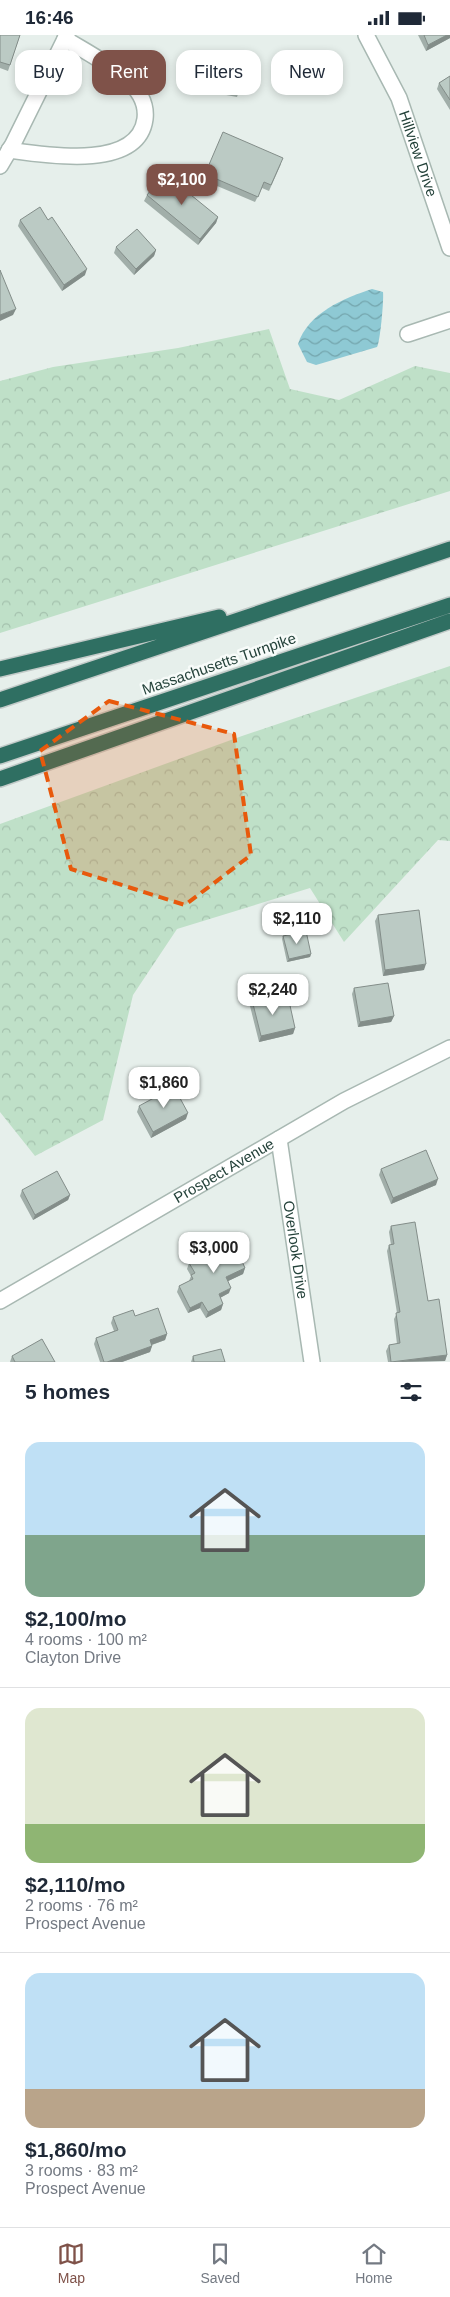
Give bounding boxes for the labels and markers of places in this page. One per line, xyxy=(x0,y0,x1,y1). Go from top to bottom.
pin: $2,100 xyxy=(141,163,223,206)
pin: $2,110 xyxy=(256,903,338,945)
pin: $2,240 xyxy=(232,973,314,1016)
pin: $1,860 xyxy=(123,1067,205,1109)
pin: $3,000 xyxy=(173,1231,255,1274)

